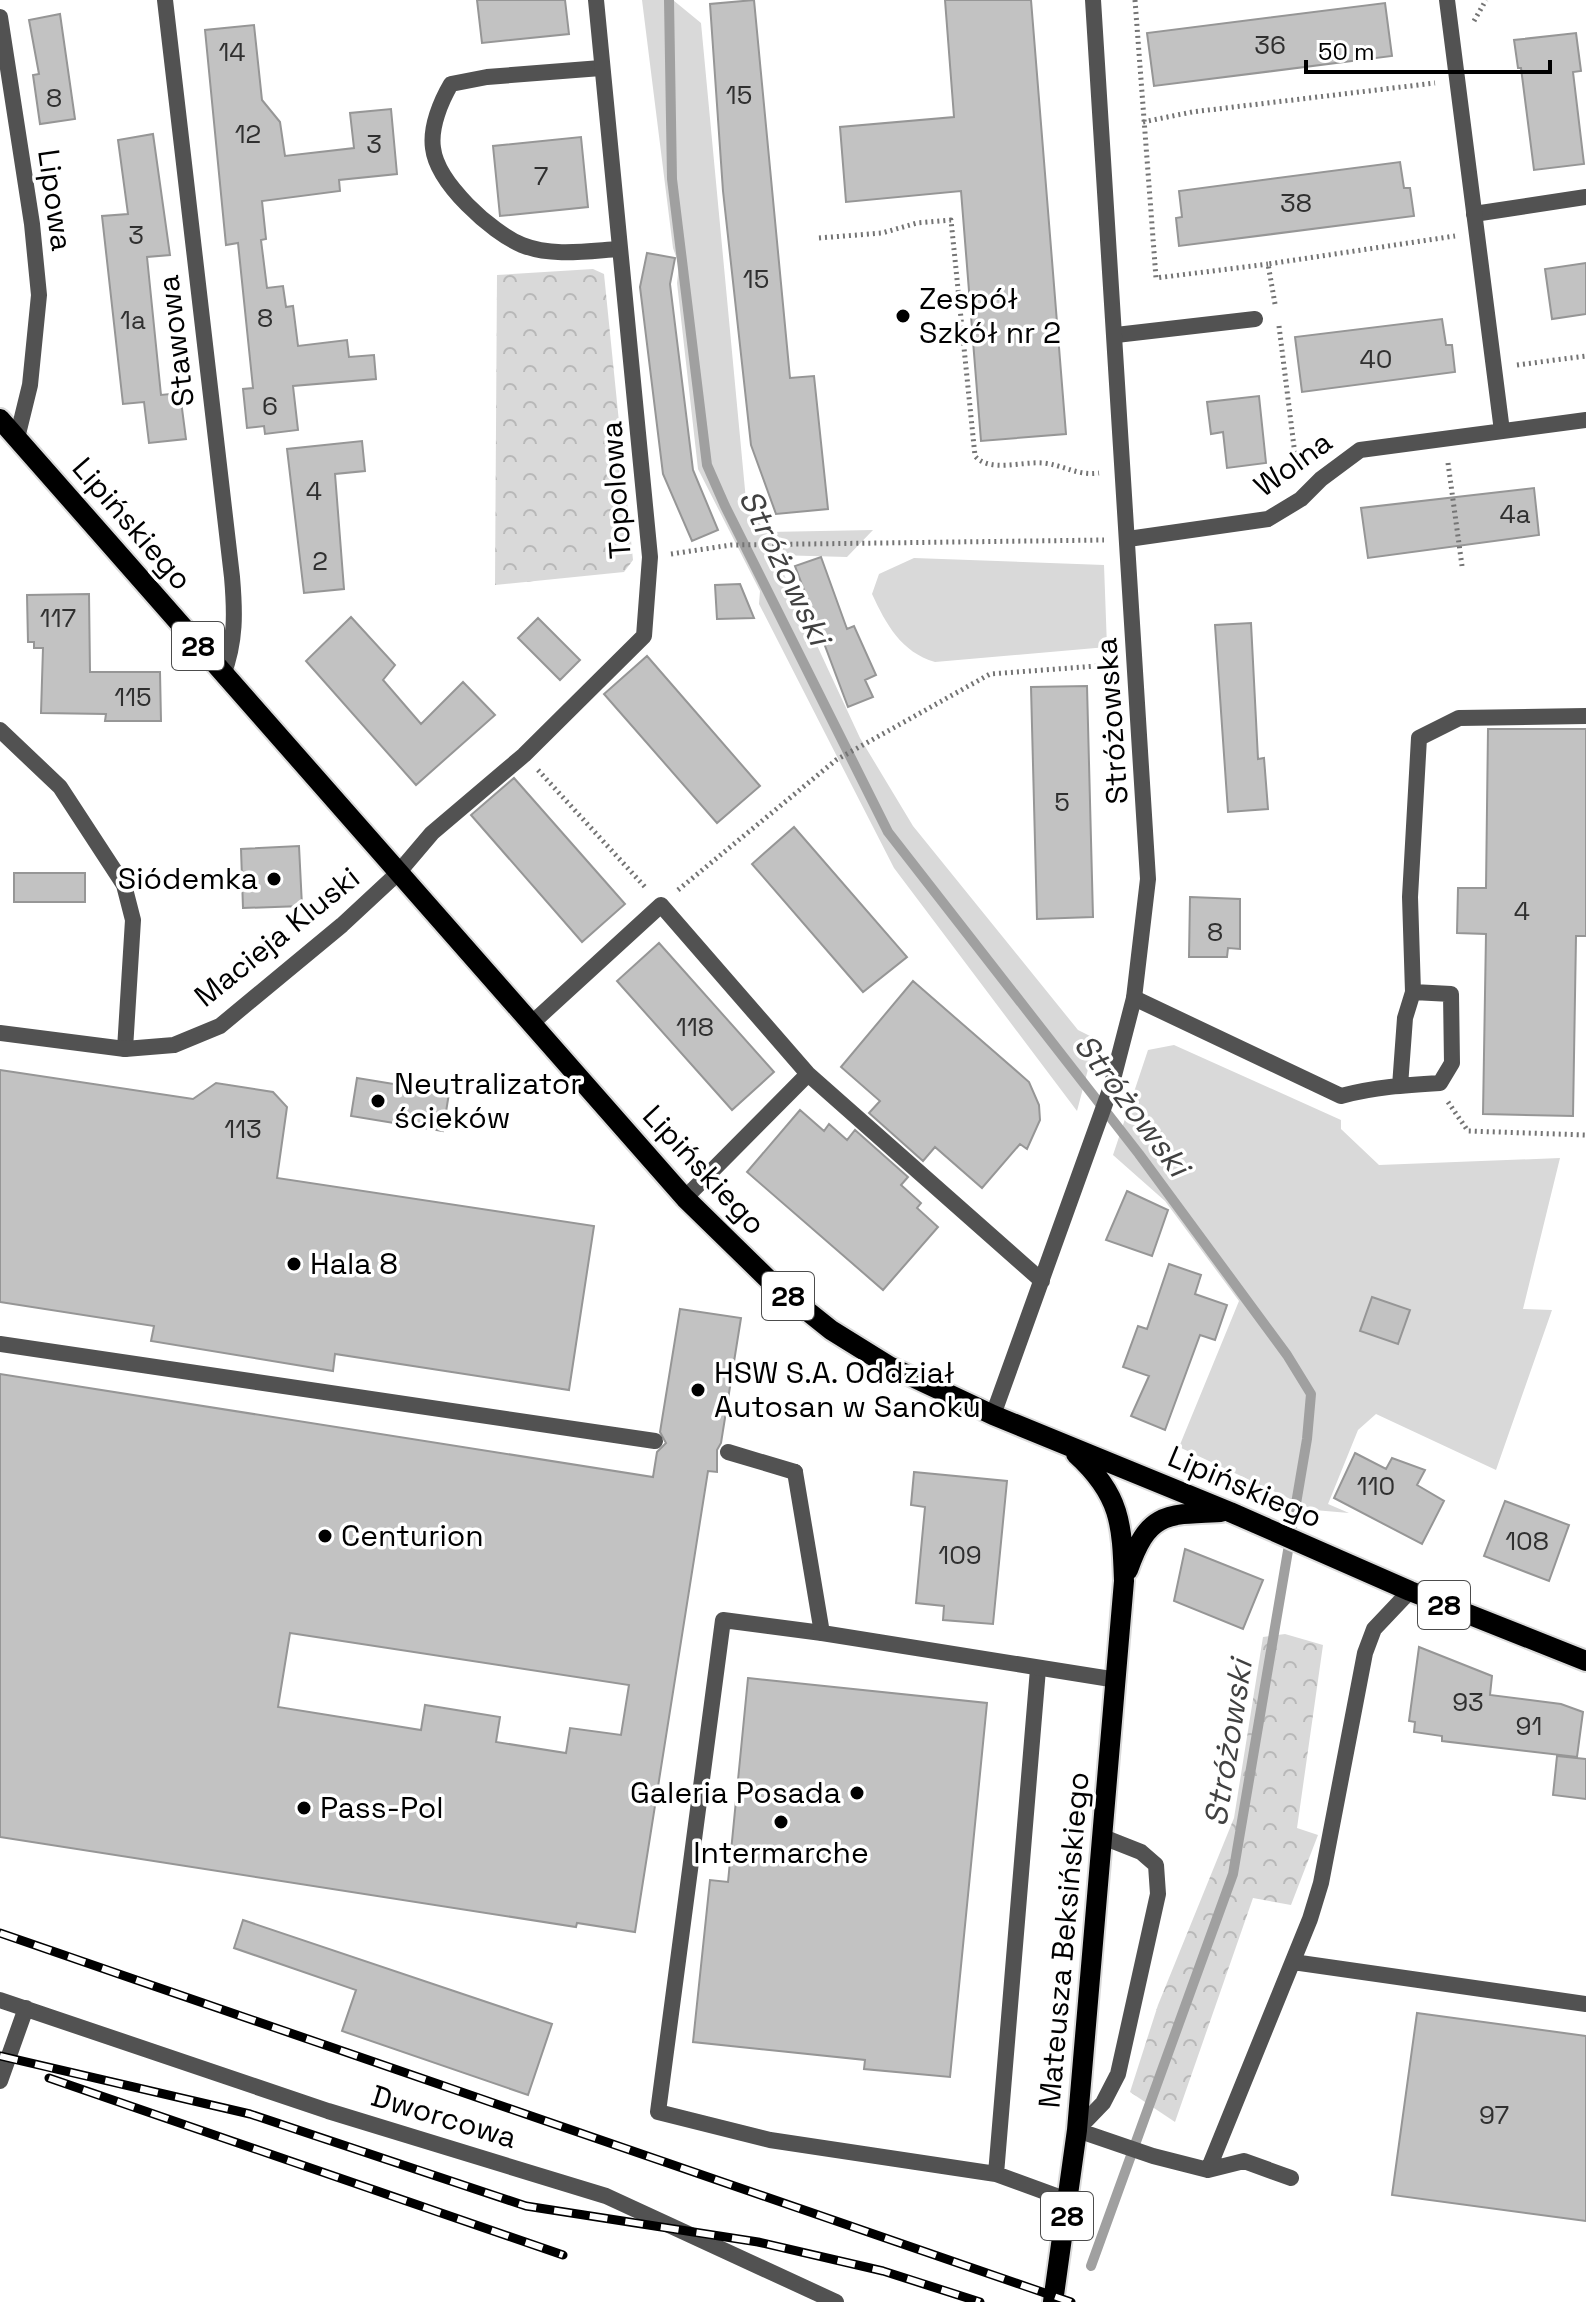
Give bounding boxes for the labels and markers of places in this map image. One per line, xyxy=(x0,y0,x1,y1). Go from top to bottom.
place label: Zespół Szkół nr 2 xyxy=(919,279,1061,352)
marker: Zespół Szkół nr 2 xyxy=(894,307,912,325)
place label: Siódemka xyxy=(118,859,258,898)
marker: Siódemka xyxy=(265,870,283,888)
place label: Neutralizator ścieków xyxy=(394,1064,582,1137)
marker: Neutralizator ścieków xyxy=(369,1092,387,1110)
place label: Hala 8 xyxy=(310,1244,398,1283)
marker: Hala 8 xyxy=(285,1255,303,1273)
place label: HSW S.A. Oddział Autosan w Sanoku xyxy=(714,1353,981,1426)
marker: HSW S.A. Oddział Autosan w Sanoku xyxy=(689,1381,707,1399)
place label: Centurion xyxy=(341,1516,484,1555)
marker: Centurion xyxy=(316,1527,334,1545)
place label: Galeria Posada xyxy=(630,1773,841,1812)
marker: Galeria Posada xyxy=(848,1784,866,1802)
place label: Pass-Pol xyxy=(320,1788,444,1827)
marker: Pass-Pol xyxy=(295,1799,313,1817)
marker: Intermarche xyxy=(772,1813,790,1831)
place label: Intermarche xyxy=(693,1833,869,1872)

